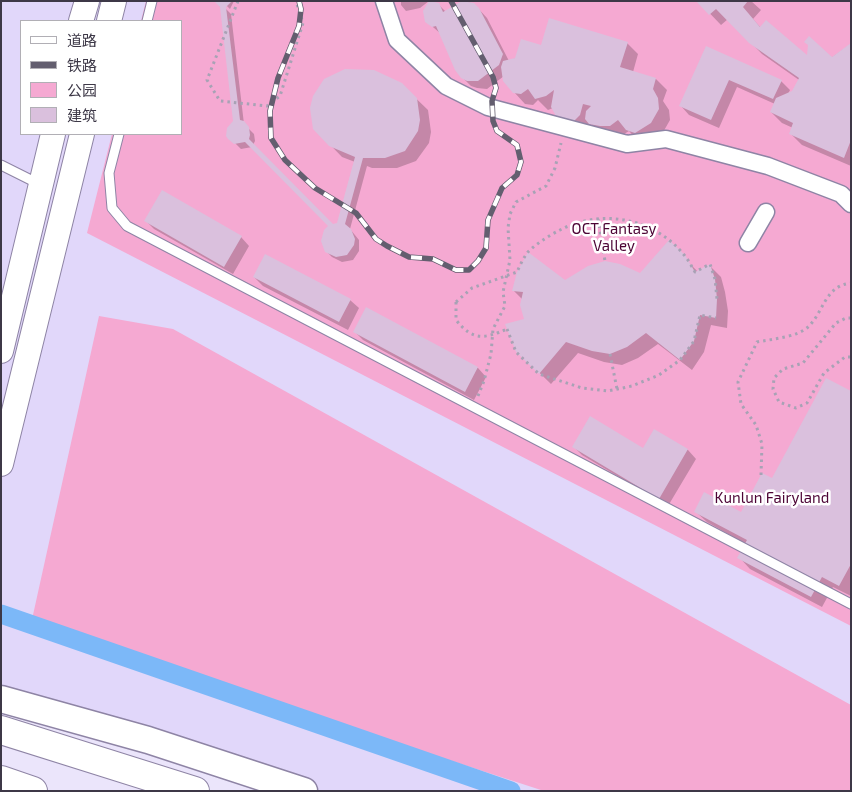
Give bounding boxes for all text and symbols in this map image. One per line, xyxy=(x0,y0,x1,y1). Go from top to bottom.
legend xyxy=(20,20,182,135)
text: 道路 xyxy=(67,31,97,49)
text: 铁路 xyxy=(67,56,97,74)
text: 公园 xyxy=(67,81,97,99)
text: 建筑 xyxy=(67,106,97,124)
park label: OCT Fantasy Valley xyxy=(572,220,656,255)
park label: Kunlun Fairyland xyxy=(715,489,829,507)

